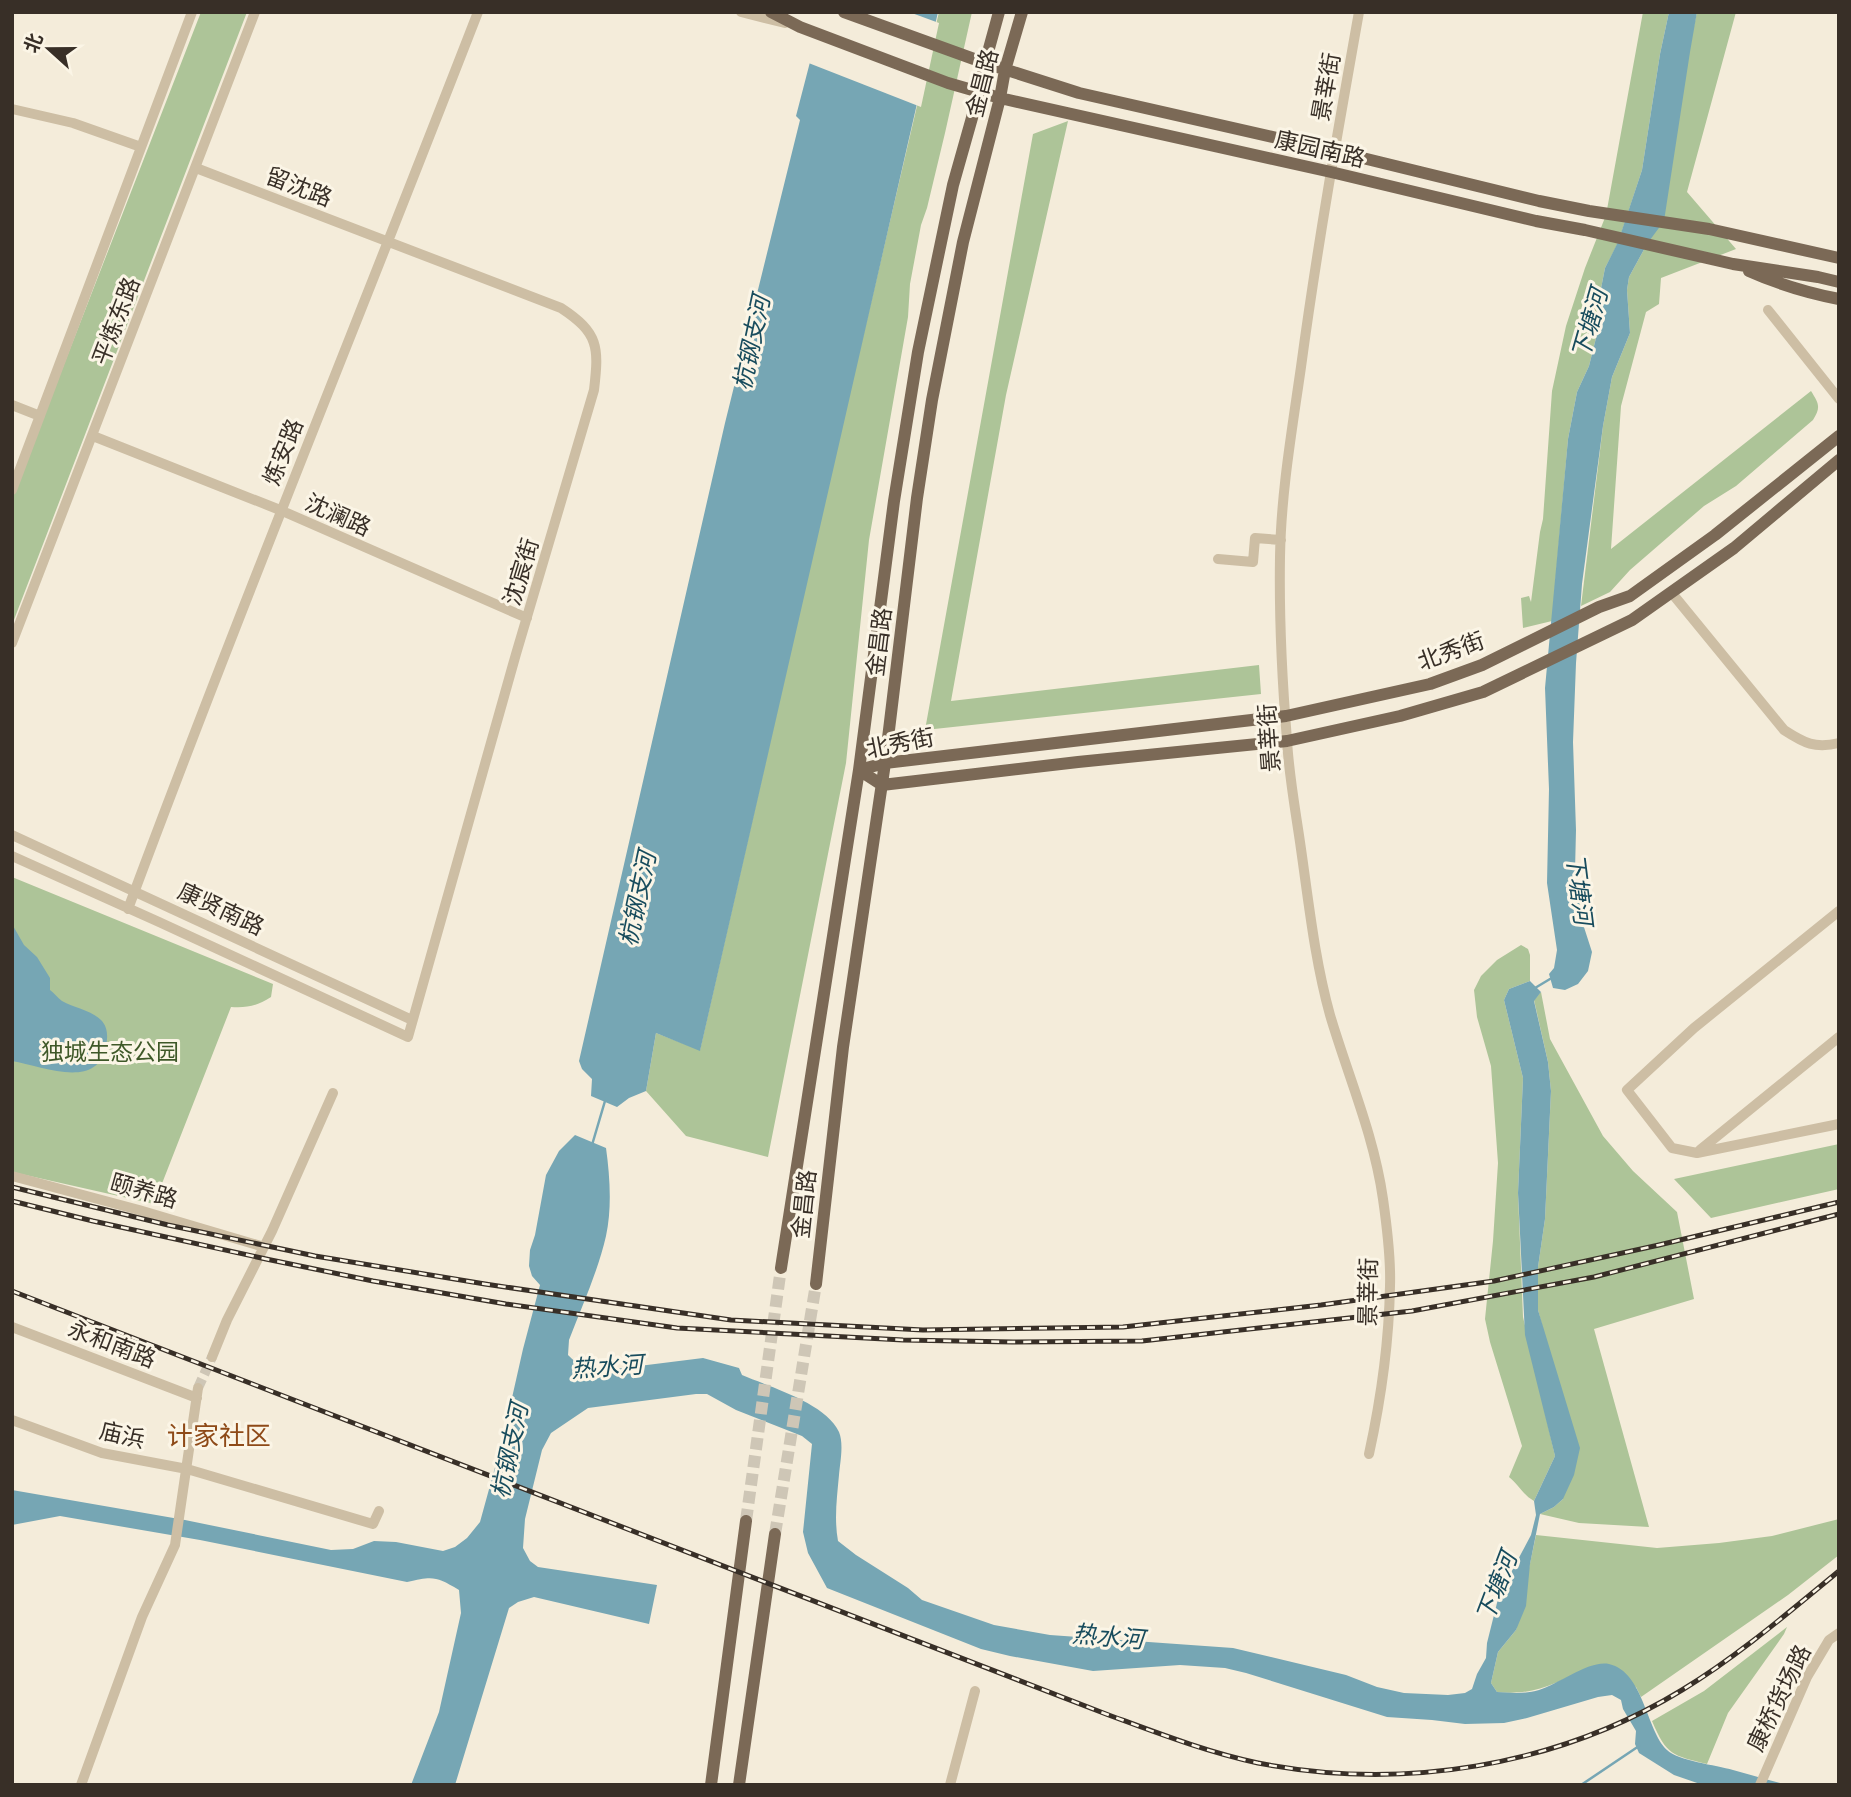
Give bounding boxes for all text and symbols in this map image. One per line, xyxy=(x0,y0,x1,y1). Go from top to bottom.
north arrow xyxy=(14,14,84,84)
text: 北 xyxy=(20,30,47,56)
street label: 金昌路 xyxy=(961,46,1003,120)
street label: 景莘街 xyxy=(1307,51,1345,123)
street label: 康园南路 xyxy=(1272,126,1368,172)
street label: 留沈路 xyxy=(262,162,336,212)
street label: 平炼东路 xyxy=(87,273,145,369)
water label: 下塘河 xyxy=(1567,282,1614,362)
water label: 杭钢支河 xyxy=(728,289,776,393)
street label: 炼安路 xyxy=(258,415,308,489)
street label: 沈澜路 xyxy=(301,489,375,541)
street label: 沈宸街 xyxy=(498,535,544,609)
street label: 金昌路 xyxy=(862,606,896,678)
street label: 北秀街 xyxy=(1414,627,1488,675)
street label: 景莘街 xyxy=(1254,703,1284,773)
street label: 北秀街 xyxy=(864,724,936,762)
water label: 杭钢支河 xyxy=(614,845,662,949)
water label: 下塘河 xyxy=(1562,852,1598,930)
street label: 康贤南路 xyxy=(174,878,268,940)
park label: 独城生态公园 xyxy=(41,1039,179,1065)
street label: 金昌路 xyxy=(787,1168,821,1240)
street label: 颐养路 xyxy=(107,1169,181,1213)
street label: 景莘街 xyxy=(1354,1257,1382,1327)
street label: 永和南路 xyxy=(64,1315,160,1373)
water label: 热水河 xyxy=(570,1350,648,1382)
water label: 杭钢支河 xyxy=(486,1397,534,1501)
street label: 庙浜 xyxy=(97,1417,147,1453)
district label: 计家社区 xyxy=(167,1421,271,1451)
water label: 下塘河 xyxy=(1471,1545,1523,1625)
water label: 热水河 xyxy=(1071,1620,1149,1653)
street label: 康桥货场路 xyxy=(1742,1641,1816,1755)

